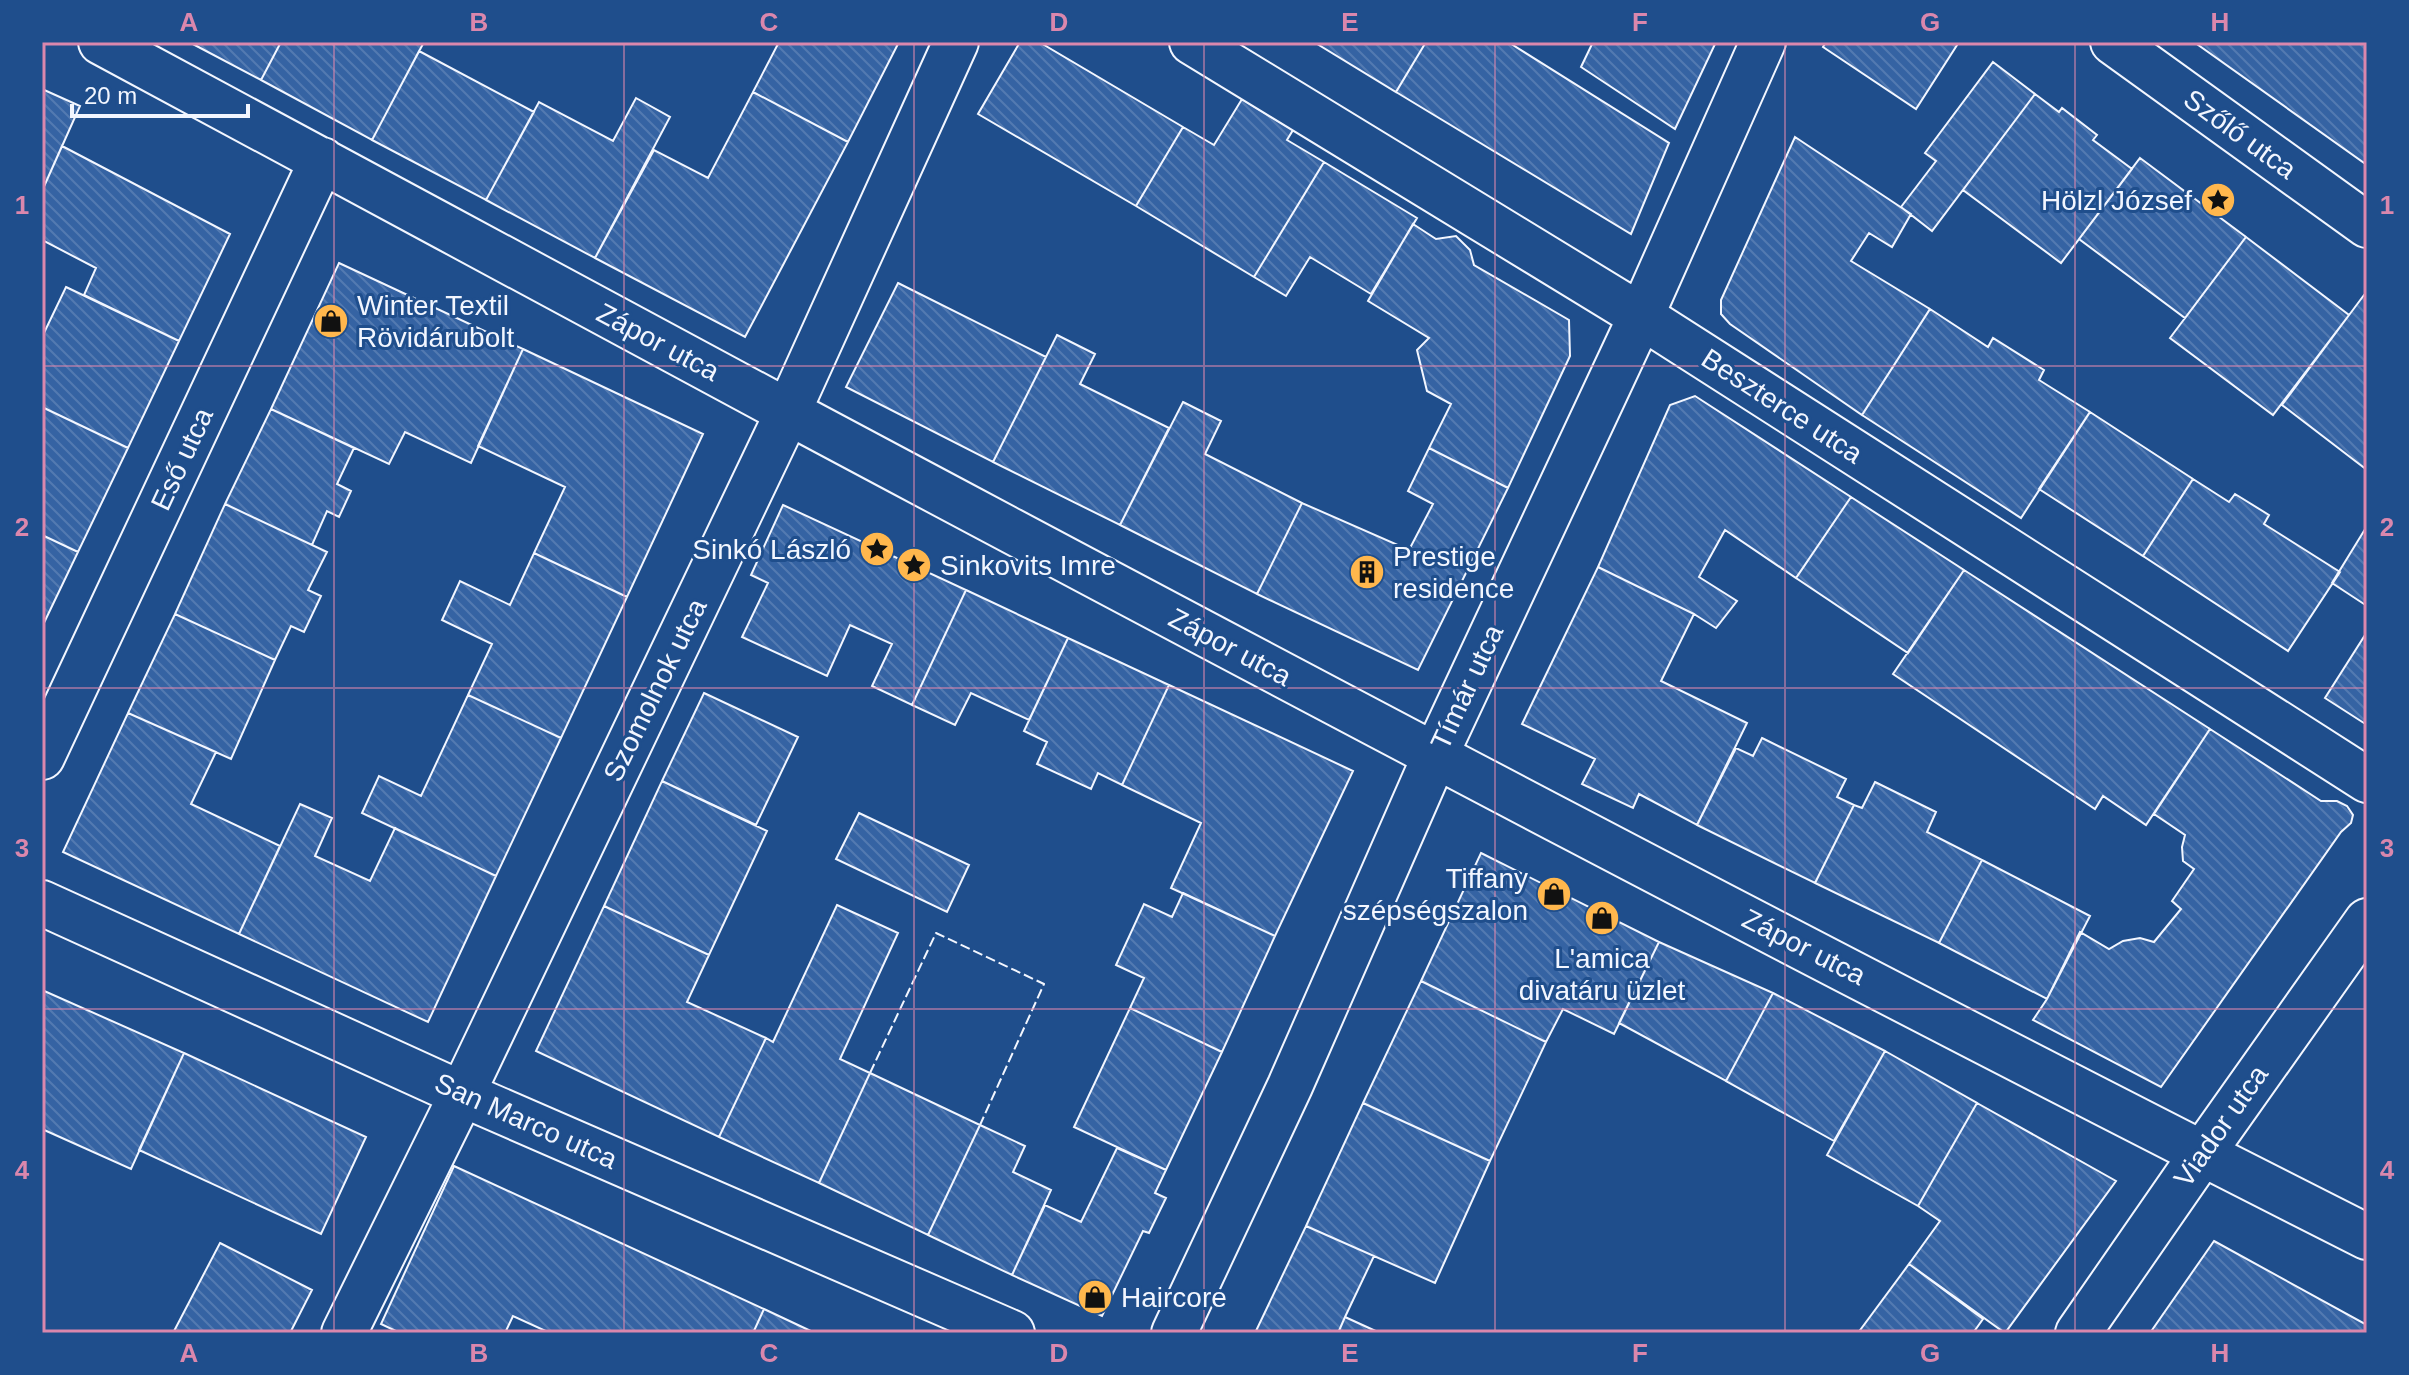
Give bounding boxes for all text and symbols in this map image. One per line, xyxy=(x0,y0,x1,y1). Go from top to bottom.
text: A xyxy=(180,7,199,37)
text: B xyxy=(470,7,488,37)
text: C xyxy=(760,7,779,37)
text: D xyxy=(1050,7,1068,37)
text: E xyxy=(1341,7,1359,37)
text: F xyxy=(1632,7,1648,37)
text: G xyxy=(1920,7,1940,37)
text: H xyxy=(2211,7,2229,37)
scale bar xyxy=(72,68,248,118)
text: 20 m xyxy=(84,82,137,109)
street label: Szőlő utca xyxy=(2178,83,2302,185)
place icon: Hölzl József xyxy=(2199,181,2237,219)
place label: Hölzl József xyxy=(2041,185,2192,216)
text: 1 xyxy=(15,190,29,220)
text: 1 xyxy=(2380,190,2394,220)
place label: Winter Textil Rövidárubolt xyxy=(357,290,514,353)
street label: Zápor utca xyxy=(592,297,725,387)
shop icon: Winter Textil Rövidárubolt xyxy=(312,302,350,340)
street label: Beszterce utca xyxy=(1696,343,1868,470)
street label: Eső utca xyxy=(145,403,219,515)
text: 2 xyxy=(15,512,29,542)
text: 2 xyxy=(2380,512,2394,542)
place icon: Sinkó László xyxy=(858,530,896,568)
place label: Sinkó László xyxy=(692,534,851,565)
place label: Prestige residence xyxy=(1393,541,1514,604)
place icon: Sinkovits Imre xyxy=(895,546,933,584)
place label: Sinkovits Imre xyxy=(940,550,1116,581)
building icon: Prestige residence xyxy=(1348,553,1386,591)
street label: Szomolnok utca xyxy=(597,593,713,786)
street label: Zápor utca xyxy=(1164,602,1297,692)
street label: Tímár utca xyxy=(1425,619,1510,754)
text: 3 xyxy=(15,833,29,863)
text: 3 xyxy=(2380,833,2394,863)
place label: Tiffany szépségszalon xyxy=(1343,863,1528,926)
shop icon: Tiffany szépségszalon xyxy=(1535,875,1573,913)
shop icon: L'amica divatáru üzlet xyxy=(1583,899,1621,937)
street label: Zápor utca xyxy=(1737,903,1871,991)
place label: L'amica divatáru üzlet xyxy=(1519,943,1685,1006)
street label: Viador utca xyxy=(2168,1059,2274,1193)
street label: San Marco utca xyxy=(430,1067,622,1175)
text: 4 xyxy=(15,1155,30,1185)
text: 4 xyxy=(2380,1155,2395,1185)
shop icon: Haircore xyxy=(1076,1278,1114,1316)
place label: Haircore xyxy=(1121,1282,1227,1313)
text: A xyxy=(180,1338,199,1368)
text: B xyxy=(470,1338,488,1368)
text: C xyxy=(760,1338,779,1368)
text: D xyxy=(1050,1338,1068,1368)
text: E xyxy=(1341,1338,1359,1368)
text: F xyxy=(1632,1338,1648,1368)
text: G xyxy=(1920,1338,1940,1368)
text: H xyxy=(2211,1338,2229,1368)

